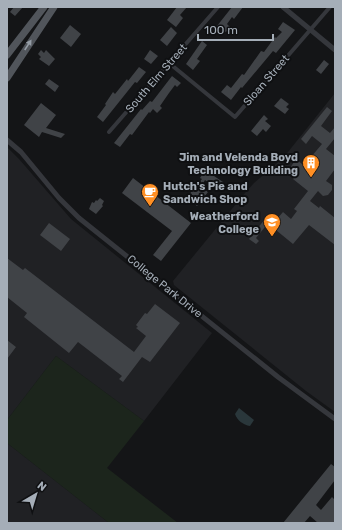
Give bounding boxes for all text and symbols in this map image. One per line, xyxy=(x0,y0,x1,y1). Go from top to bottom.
scale bar xyxy=(198,16,273,42)
text: 100 m xyxy=(204,23,238,37)
one-way arrow xyxy=(24,40,32,50)
street label: South Elm Street xyxy=(123,41,190,115)
street label: Sloan Street xyxy=(241,52,292,108)
place label: Jim and Velenda Boyd Technology Building xyxy=(179,151,298,177)
building icon: Jim and Velenda Boyd Technology Building xyxy=(301,153,321,178)
place label: Hutch's Pie and Sandwich Shop xyxy=(163,180,248,206)
cafe icon: Hutch's Pie and Sandwich Shop xyxy=(140,182,160,207)
place label: Weatherford College xyxy=(190,210,259,236)
school or university icon: Weatherford College xyxy=(262,212,282,237)
street label: College Park Drive xyxy=(125,252,205,321)
north arrow xyxy=(16,474,56,514)
text: N xyxy=(35,479,49,494)

